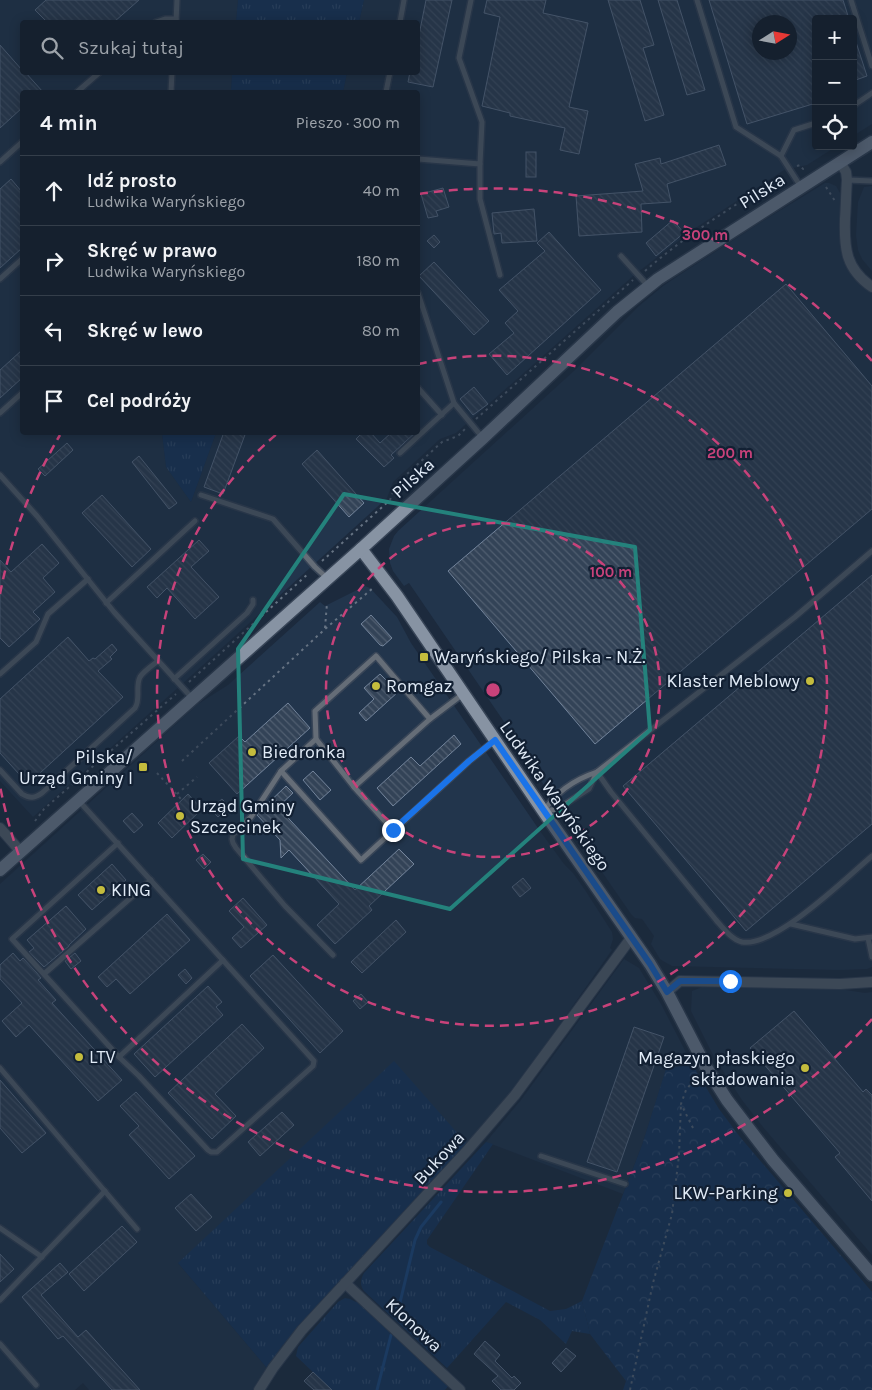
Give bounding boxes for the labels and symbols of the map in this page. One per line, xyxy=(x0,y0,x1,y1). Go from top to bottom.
north arrow xyxy=(752,15,797,60)
street label: Pilska xyxy=(735,168,789,214)
text: 300 m xyxy=(682,226,728,244)
text: 200 m xyxy=(707,444,753,462)
street label: Pilska xyxy=(387,453,439,503)
text: 100 m xyxy=(590,563,632,581)
place label: Waryńskiego/ Pilska - N.Ż. xyxy=(434,646,646,668)
marker: Waryńskiego/ Pilska - N.Ż. xyxy=(418,651,430,663)
place label: Klaster Meblowy xyxy=(666,670,801,692)
place label: Romgaz xyxy=(386,675,452,697)
marker: Klaster Meblowy xyxy=(804,675,816,687)
marker: Romgaz xyxy=(370,680,382,692)
centre of rings xyxy=(484,681,502,699)
street label: Ludwika Waryńskiego xyxy=(495,717,615,875)
place label: Biedronka xyxy=(262,741,346,763)
place label: Pilska/ Urząd Gminy I xyxy=(19,746,133,789)
marker: Biedronka xyxy=(246,746,258,758)
marker: Pilska/ Urząd Gminy I xyxy=(137,761,149,773)
place label: Urząd Gminy Szczecinek xyxy=(190,795,295,838)
marker: Urząd Gminy Szczecinek xyxy=(174,810,186,822)
route end xyxy=(382,819,405,842)
place label: KING xyxy=(111,879,151,901)
marker: KING xyxy=(95,884,107,896)
route start xyxy=(719,970,742,993)
place label: LTV xyxy=(89,1046,116,1068)
place label: Magazyn płaskiego składowania xyxy=(638,1047,795,1090)
marker: LTV xyxy=(73,1051,85,1063)
marker: Magazyn płaskiego składowania xyxy=(799,1062,811,1074)
street label: Bukowa xyxy=(409,1127,469,1189)
place label: LKW-Parking xyxy=(673,1182,778,1204)
marker: LKW-Parking xyxy=(782,1187,794,1199)
street label: Klonowa xyxy=(381,1293,447,1357)

